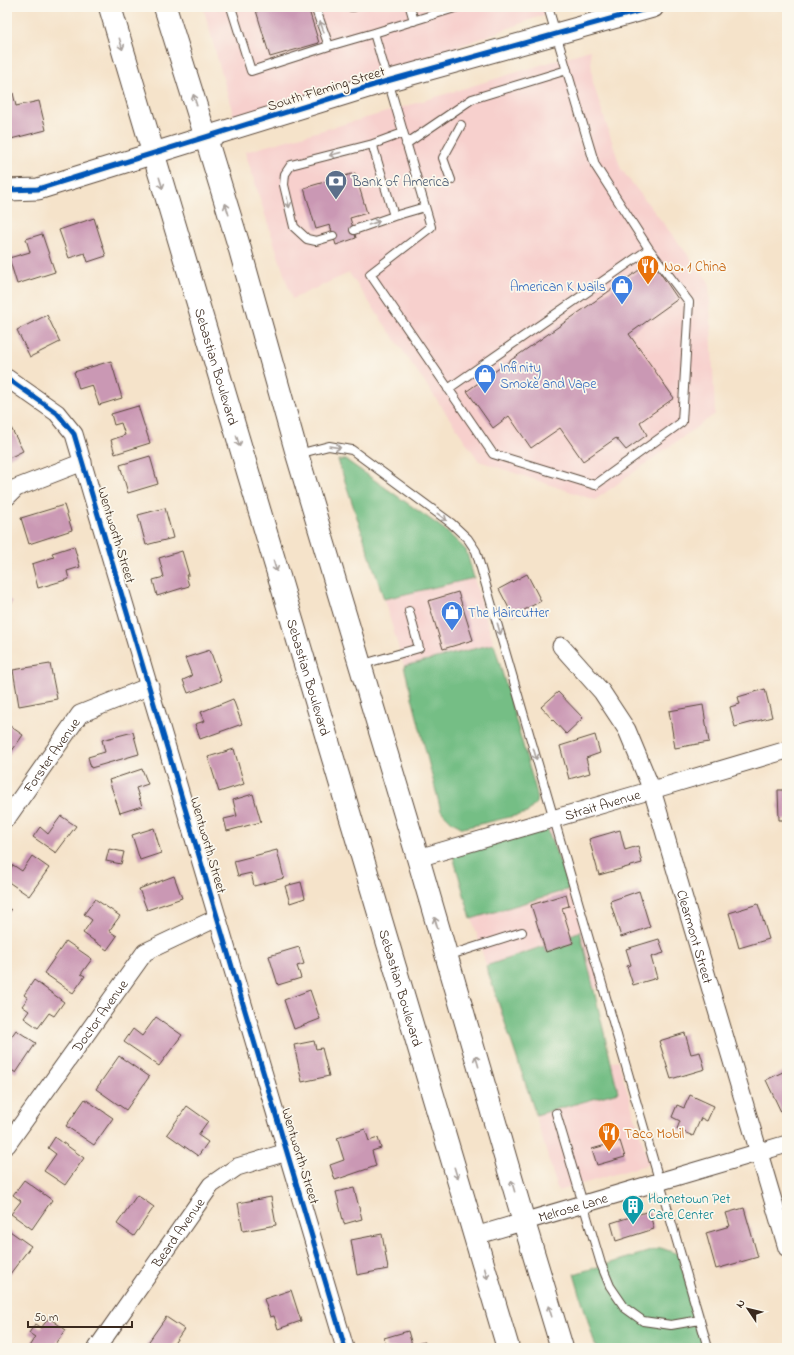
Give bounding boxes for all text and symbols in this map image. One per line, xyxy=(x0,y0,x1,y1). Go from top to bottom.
one-way arrow xyxy=(318,20,325,33)
one-way arrow xyxy=(118,38,125,51)
street label: South Fleming Street xyxy=(265,61,388,118)
one-way arrow xyxy=(191,94,198,107)
one-way arrow xyxy=(329,151,342,158)
bank icon: Bank of America xyxy=(323,168,349,201)
place label: Bank of America xyxy=(351,172,449,193)
one-way arrow xyxy=(158,176,165,189)
one-way arrow xyxy=(285,195,292,208)
one-way arrow xyxy=(223,203,230,216)
one-way arrow xyxy=(367,219,380,226)
restaurant icon: No. 1 China xyxy=(635,253,661,286)
place label: No. 1 China xyxy=(664,257,726,278)
shop icon: American K Nails xyxy=(609,273,635,306)
place label: American K Nails xyxy=(510,277,606,298)
street label: Sebastian Boulevard xyxy=(188,306,243,428)
place label: Infinity Smoke and Vape xyxy=(500,358,597,395)
shop icon: Infinity Smoke and Vape xyxy=(472,362,498,395)
one-way arrow xyxy=(235,435,242,448)
one-way arrow xyxy=(328,443,341,451)
street label: Wentworth Street xyxy=(91,485,140,586)
one-way arrow xyxy=(437,512,448,521)
one-way arrow xyxy=(272,559,279,572)
shop icon: The Haircutter xyxy=(439,599,465,632)
place label: The Haircutter xyxy=(468,603,550,624)
street label: Sebastian Boulevard xyxy=(280,616,335,739)
one-way arrow xyxy=(496,622,503,635)
street label: Forster Avenue xyxy=(18,713,87,798)
one-way arrow xyxy=(532,747,539,760)
street label: Strait Avenue xyxy=(562,785,644,827)
street label: Wentworth Street xyxy=(184,795,231,896)
street label: Clearmont Street xyxy=(670,888,718,987)
one-way arrow xyxy=(432,917,440,930)
street label: Sebastian Boulevard xyxy=(372,927,427,1049)
street label: Doctor Avenue xyxy=(67,975,135,1058)
one-way arrow xyxy=(473,1055,480,1068)
street label: Wentworth Street xyxy=(275,1106,324,1207)
restaurant icon: Taco Mobil xyxy=(596,1120,622,1153)
place label: Taco Mobil xyxy=(624,1124,684,1145)
one-way arrow xyxy=(453,1166,460,1179)
one-way arrow xyxy=(509,1180,516,1193)
street label: Melrose Lane xyxy=(536,1188,611,1229)
place label: Hometown Pet Care Center xyxy=(648,1189,731,1226)
building icon: Hometown Pet Care Center xyxy=(620,1193,646,1226)
street label: Beard Avenue xyxy=(147,1194,211,1273)
one-way arrow xyxy=(483,1267,490,1280)
north arrow xyxy=(728,1289,768,1329)
text: N xyxy=(732,1296,749,1311)
scale bar xyxy=(28,1303,132,1329)
one-way arrow xyxy=(546,1304,553,1317)
text: 50 m xyxy=(34,1309,58,1327)

